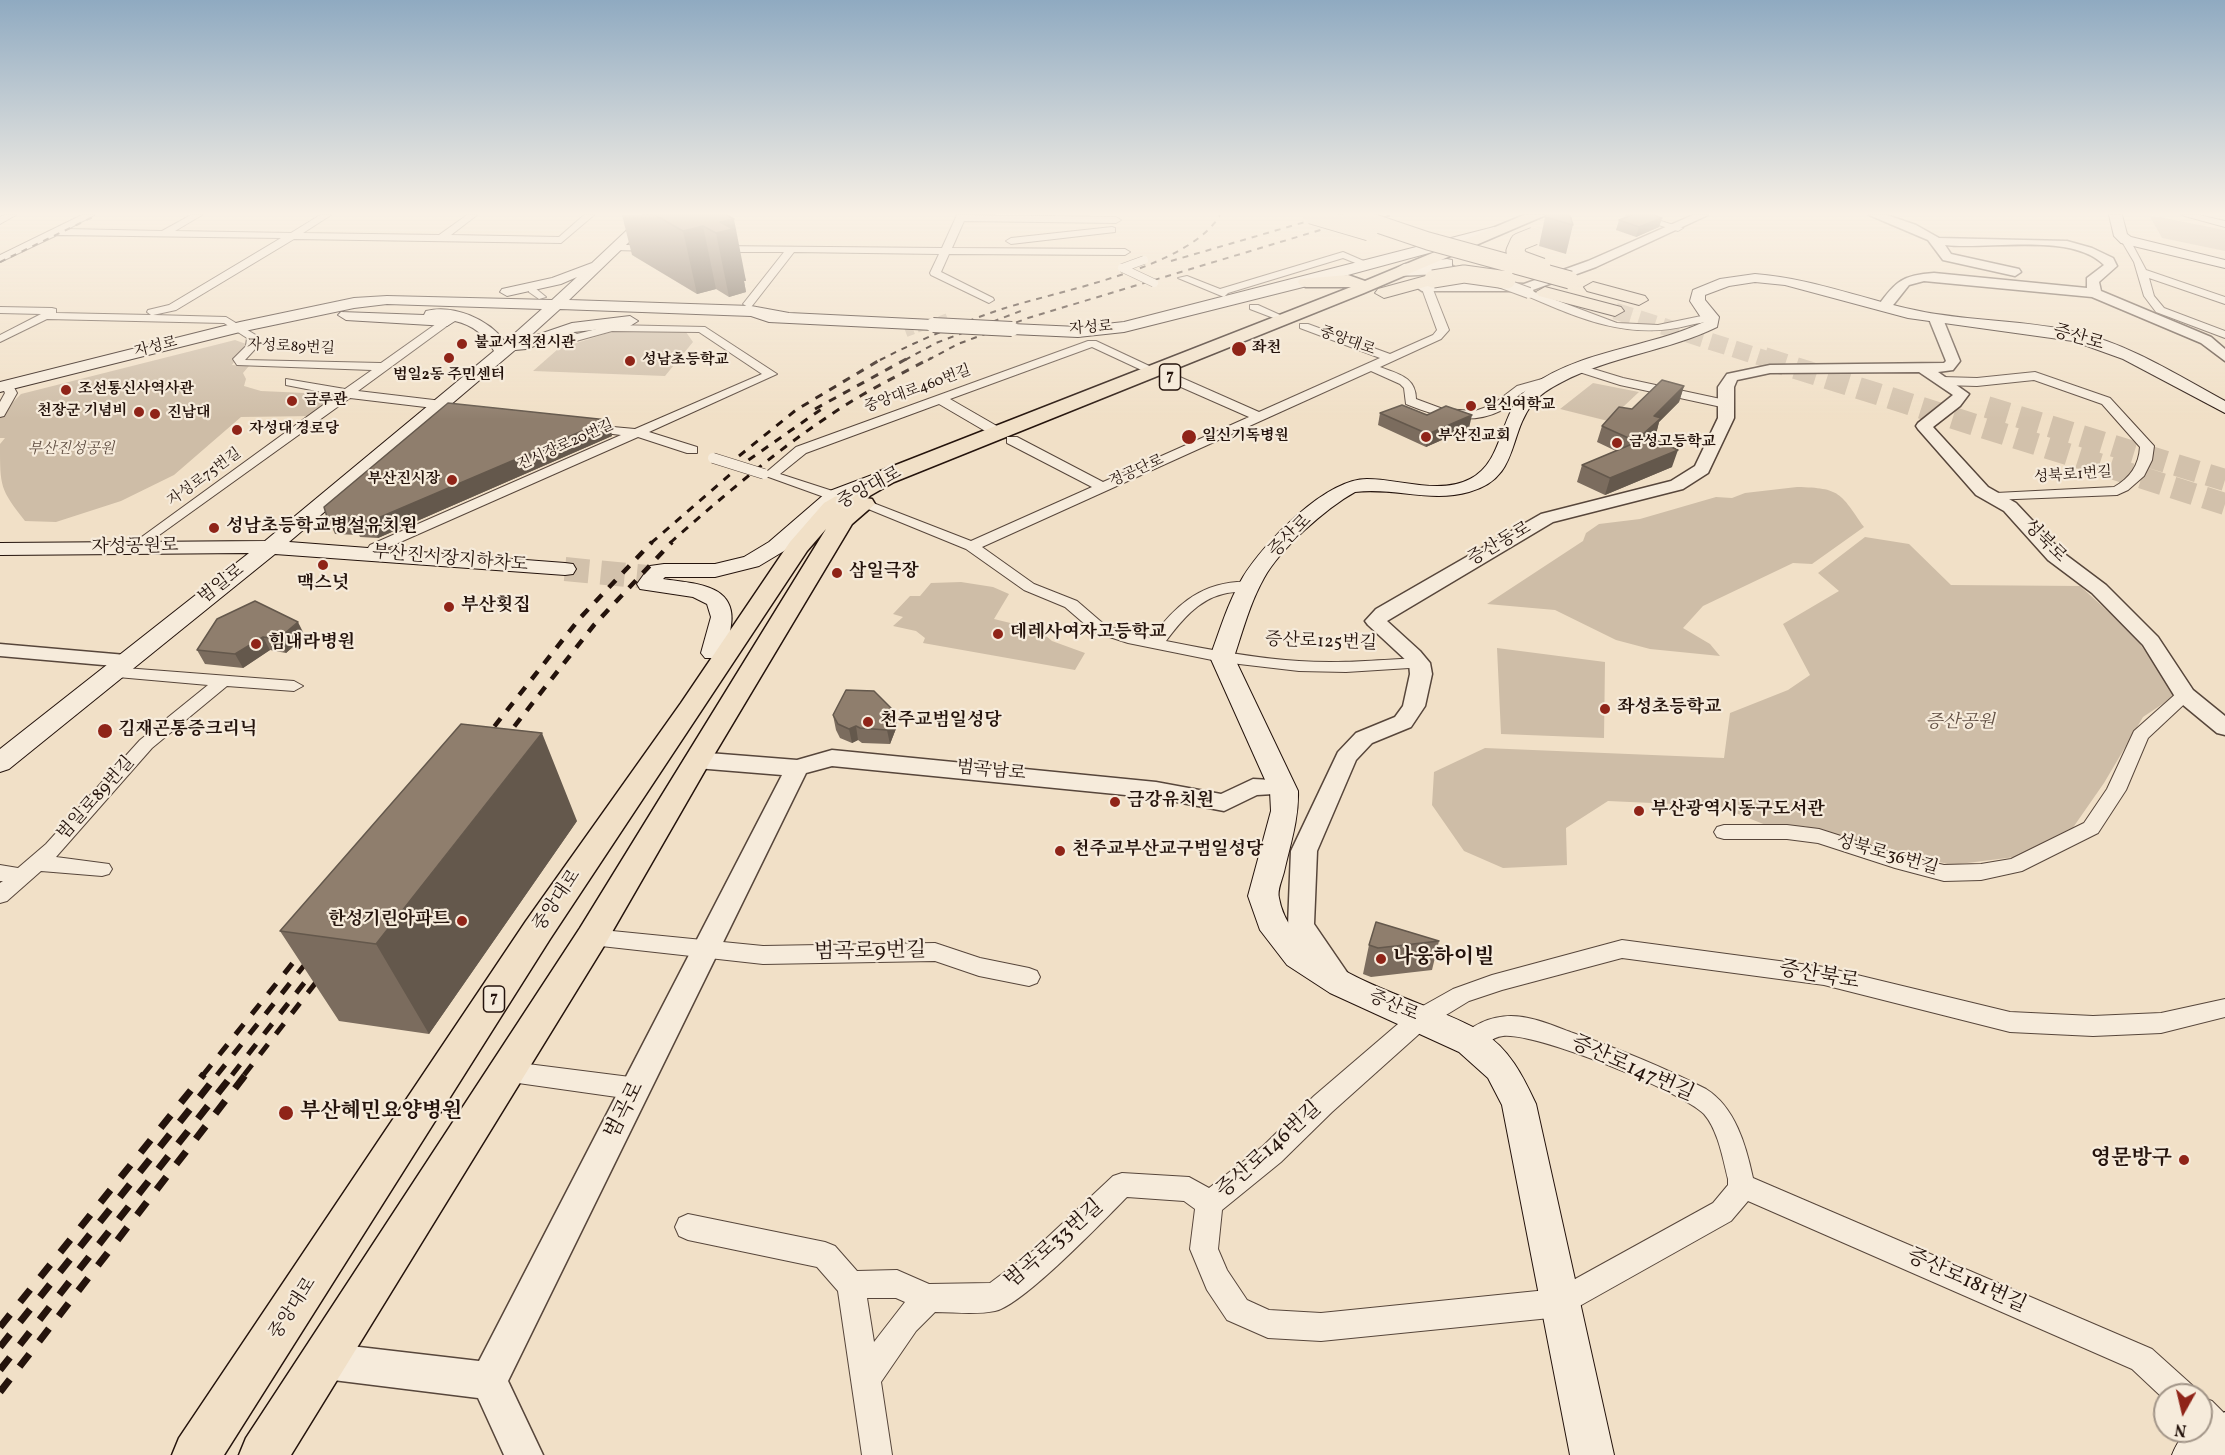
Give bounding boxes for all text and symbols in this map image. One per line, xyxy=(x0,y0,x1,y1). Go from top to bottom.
street label: 자성로 xyxy=(1069,319,1113,339)
street label: 증산로 xyxy=(2050,321,2106,357)
street label: 중앙대로 xyxy=(1317,324,1377,360)
street label: 자성로 xyxy=(133,334,179,362)
place label: 불교서적전시관 xyxy=(474,335,575,353)
street label: 자성로89번길 xyxy=(247,337,335,359)
marker: 불교서적전시관 xyxy=(455,337,469,351)
marker: 좌천 xyxy=(1230,340,1248,358)
place label: 좌천 xyxy=(1252,340,1281,358)
marker: 범일2동 주민센터 xyxy=(442,351,456,365)
place label: 성남초등학교 xyxy=(642,352,729,370)
marker: 성남초등학교 xyxy=(623,354,637,368)
street label: 중앙대로460번길 xyxy=(862,362,974,418)
road number: 7 xyxy=(1160,364,1180,390)
place label: 범일2동 주민센터 xyxy=(393,367,505,385)
place label: 조선통신사역사관 xyxy=(78,381,194,399)
marker: 조선통신사역사관 xyxy=(59,383,73,397)
place label: 금루관 xyxy=(304,392,347,410)
marker: 금루관 xyxy=(285,394,299,408)
place label: 일신여학교 xyxy=(1483,397,1555,415)
marker: 일신여학교 xyxy=(1464,399,1478,413)
place label: 천장군 기념비 xyxy=(37,403,127,421)
marker: 천장군 기념비 xyxy=(132,405,146,419)
place label: 진남대 xyxy=(167,405,210,423)
marker: 진남대 xyxy=(148,407,162,421)
street label: 진시장로20번길 xyxy=(515,417,617,475)
place label: 자성대 경로당 xyxy=(249,421,339,439)
marker: 자성대 경로당 xyxy=(230,423,244,437)
marker: 일신기독병원 xyxy=(1180,428,1198,446)
place label: 일신기독병원 xyxy=(1202,428,1289,446)
place label: 부산진교회 xyxy=(1438,428,1510,446)
marker: 부산진교회 xyxy=(1419,430,1433,444)
place label: 금성고등학교 xyxy=(1629,434,1716,452)
marker: 금성고등학교 xyxy=(1610,436,1624,450)
park label: 부산진성공원 xyxy=(28,441,114,459)
street label: 자성로75번길 xyxy=(165,445,245,511)
street label: 정공단로 xyxy=(1107,452,1167,492)
street label: 중앙대로 xyxy=(834,463,906,515)
street label: 성북로1번길 xyxy=(2033,464,2113,488)
place label: 부산진시장 xyxy=(368,471,440,489)
marker: 부산진시장 xyxy=(445,473,459,487)
street label: 증산로 xyxy=(1265,511,1317,563)
street label: 성북로 xyxy=(2018,516,2070,568)
place label: 성남초등학교병설유치원 xyxy=(226,517,417,539)
street label: 증산동로 xyxy=(1464,518,1536,572)
marker: 성남초등학교병설유치원 xyxy=(207,521,221,535)
street label: 자성공원로 xyxy=(91,536,179,560)
street label: 부산진시장지하차도 xyxy=(371,542,529,578)
marker: 맥스넛 xyxy=(316,558,330,572)
street label: 범일로 xyxy=(195,560,249,610)
place label: 삼일극장 xyxy=(849,562,919,584)
marker: 삼일극장 xyxy=(830,566,844,580)
place label: 맥스넛 xyxy=(297,574,349,596)
place label: 부산횟집 xyxy=(461,596,531,618)
marker: 부산횟집 xyxy=(442,600,456,614)
place label: 데레사여자고등학교 xyxy=(1010,623,1166,645)
marker: 데레사여자고등학교 xyxy=(991,627,1005,641)
street label: 증산로125번길 xyxy=(1265,630,1377,656)
place label: 힘내라병원 xyxy=(268,633,355,655)
marker: 힘내라병원 xyxy=(249,637,263,651)
place label: 좌성초등학교 xyxy=(1617,698,1721,720)
marker: 좌성초등학교 xyxy=(1598,702,1612,716)
place label: 천주교범일성당 xyxy=(880,711,1002,733)
park label: 증산공원 xyxy=(1925,713,1995,735)
marker: 천주교범일성당 xyxy=(861,715,875,729)
place label: 김재곤통증크리닉 xyxy=(118,720,257,742)
marker: 김재곤통증크리닉 xyxy=(96,722,114,740)
street label: 범일로89번길 xyxy=(54,753,140,845)
street label: 범곡남로 xyxy=(955,758,1027,786)
place label: 금강유치원 xyxy=(1127,791,1214,813)
marker: 금강유치원 xyxy=(1108,795,1122,809)
place label: 부산광역시동구도서관 xyxy=(1651,800,1825,822)
marker: 부산광역시동구도서관 xyxy=(1632,804,1646,818)
street label: 성북로36번길 xyxy=(1833,831,1941,881)
place label: 천주교부산교구범일성당 xyxy=(1072,840,1263,862)
marker: 천주교부산교구범일성당 xyxy=(1053,844,1067,858)
street label: 중앙대로 xyxy=(530,866,586,936)
place label: 한성기린아파트 xyxy=(328,910,450,932)
marker: 한성기린아파트 xyxy=(455,914,469,928)
street label: 범곡로9번길 xyxy=(814,939,926,967)
place label: 나웅하이빌 xyxy=(1393,946,1494,972)
marker: 나웅하이빌 xyxy=(1374,952,1388,966)
street label: 증산북로 xyxy=(1777,958,1861,996)
road number: 7 xyxy=(484,986,504,1012)
street label: 증산로 xyxy=(1365,987,1421,1027)
street label: 증산로147번길 xyxy=(1566,1032,1698,1108)
street label: 범곡로 xyxy=(601,1078,651,1144)
street label: 증산로146번길 xyxy=(1212,1097,1328,1205)
place label: 부산혜민요양병원 xyxy=(300,1100,462,1126)
marker: 부산혜민요양병원 xyxy=(277,1104,295,1122)
place label: 영문방구 xyxy=(2091,1147,2172,1173)
marker: 영문방구 xyxy=(2177,1153,2191,1167)
street label: 범곡로33번길 xyxy=(1000,1195,1110,1295)
street label: 증산로181번길 xyxy=(1902,1244,2030,1320)
street label: 중앙대로 xyxy=(266,1274,322,1344)
north arrow xyxy=(2153,1383,2213,1443)
text: N xyxy=(2173,1417,2188,1441)

